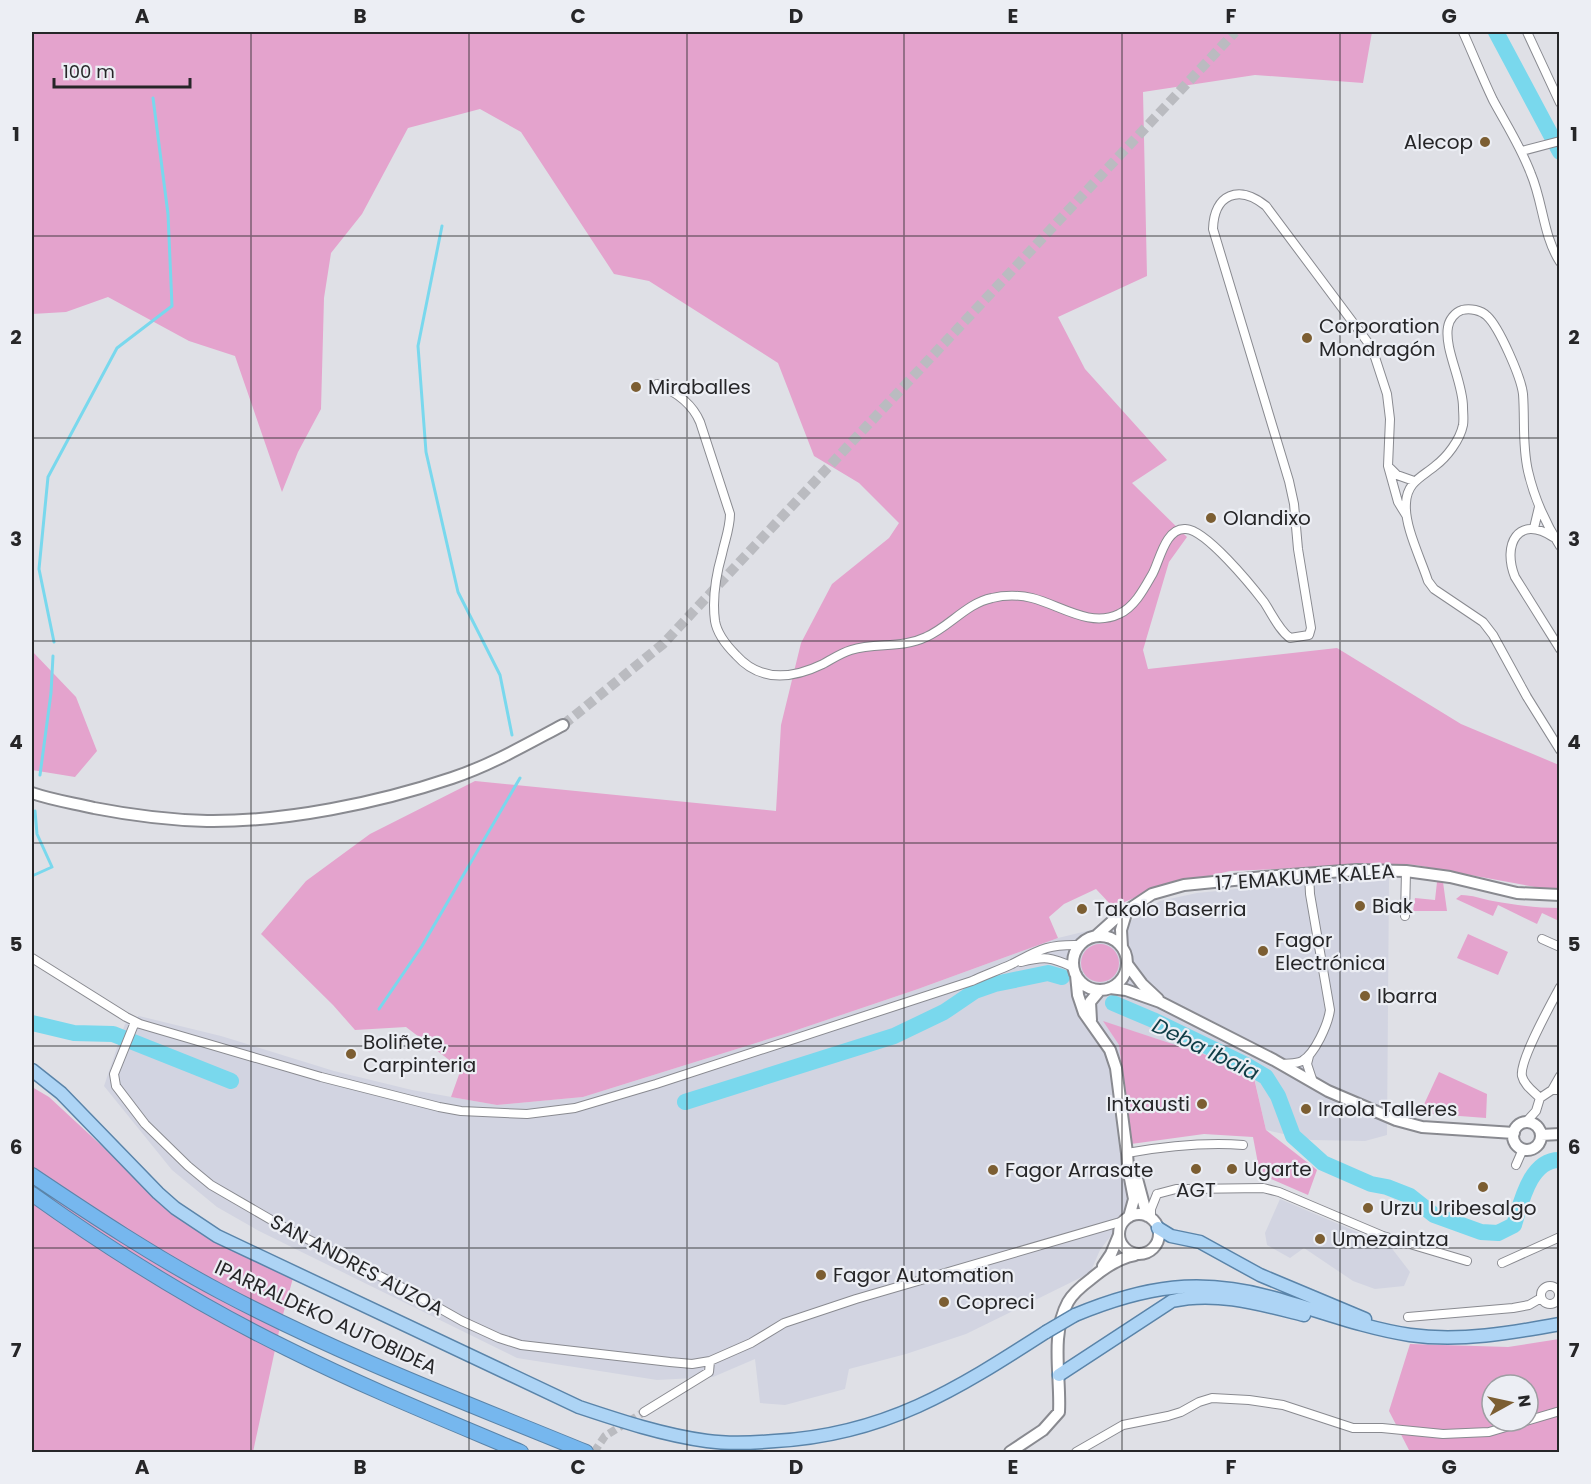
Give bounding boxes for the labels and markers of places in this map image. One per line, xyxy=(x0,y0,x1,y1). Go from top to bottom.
place label: Alecop xyxy=(1404,128,1473,156)
marker: Alecop xyxy=(1478,135,1492,149)
place label: Corporation Mondragón xyxy=(1319,312,1440,363)
marker: Corporation Mondragón xyxy=(1300,331,1314,345)
place label: Miraballes xyxy=(648,373,751,401)
marker: Miraballes xyxy=(629,380,643,394)
place label: Olandixo xyxy=(1223,504,1311,532)
marker: Olandixo xyxy=(1204,511,1218,525)
place label: Biak xyxy=(1372,892,1414,920)
place label: Takolo Baserria xyxy=(1094,895,1246,923)
marker: Biak xyxy=(1353,899,1367,913)
marker: Takolo Baserria xyxy=(1075,902,1089,916)
place label: Fagor Electrónica xyxy=(1275,926,1386,977)
marker: Fagor Electrónica xyxy=(1256,944,1270,958)
place label: Ibarra xyxy=(1377,982,1437,1010)
marker: Ibarra xyxy=(1358,989,1372,1003)
place label: Boliñete, Carpinteria xyxy=(363,1028,476,1079)
marker: Boliñete, Carpinteria xyxy=(344,1047,358,1061)
place label: Intxausti xyxy=(1106,1090,1190,1118)
place label: Iraola Talleres xyxy=(1318,1095,1457,1123)
marker: Intxausti xyxy=(1195,1097,1209,1111)
marker: Iraola Talleres xyxy=(1299,1102,1313,1116)
place label: Ugarte xyxy=(1244,1155,1312,1183)
place label: Fagor Arrasate xyxy=(1005,1156,1153,1184)
marker: AGT xyxy=(1189,1162,1203,1176)
marker: Ugarte xyxy=(1225,1162,1239,1176)
marker: Fagor Arrasate xyxy=(986,1163,1000,1177)
place label: AGT xyxy=(1176,1176,1216,1204)
marker: Uribesalgo xyxy=(1476,1180,1490,1194)
place label: Urzu xyxy=(1380,1194,1423,1222)
place label: Uribesalgo xyxy=(1430,1194,1537,1222)
marker: Urzu xyxy=(1361,1201,1375,1215)
place label: Umezaintza xyxy=(1332,1225,1449,1253)
marker: Umezaintza xyxy=(1313,1232,1327,1246)
place label: Fagor Automation xyxy=(833,1261,1014,1289)
marker: Fagor Automation xyxy=(814,1268,828,1282)
place label: Copreci xyxy=(956,1288,1035,1316)
marker: Copreci xyxy=(937,1295,951,1309)

